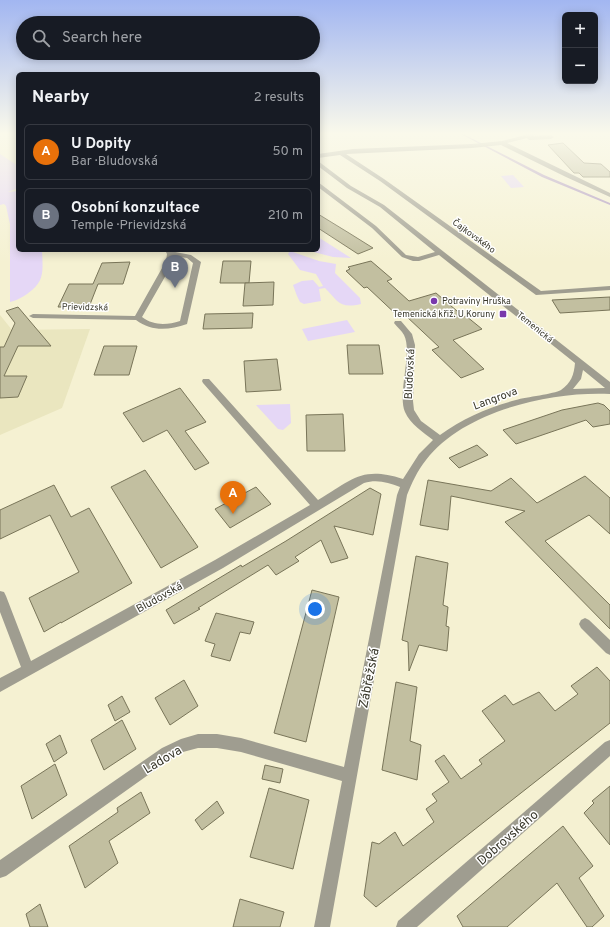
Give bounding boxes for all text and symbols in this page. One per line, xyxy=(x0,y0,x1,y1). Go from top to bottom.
map controls xyxy=(562,12,598,84)
button: + xyxy=(562,12,598,48)
search box xyxy=(16,16,320,60)
icon: search xyxy=(30,27,52,49)
text: Search here xyxy=(62,29,142,48)
button: − xyxy=(562,48,598,84)
text: Nearby xyxy=(32,87,89,109)
text: 2 results xyxy=(254,90,304,106)
text: U Dopity xyxy=(71,135,131,154)
text: A xyxy=(41,144,51,160)
text: 50 m xyxy=(273,144,303,160)
text: Bar · Bludovská xyxy=(71,154,158,170)
text: Osobní konzultace xyxy=(71,199,200,218)
text: B xyxy=(42,208,50,224)
text: 210 m xyxy=(268,208,303,224)
street label: Čajkovského xyxy=(450,216,498,256)
text: Temple · Prievidzská xyxy=(71,218,186,234)
pin: B xyxy=(162,255,188,288)
marker: Potraviny Hruška xyxy=(429,296,439,306)
place label: Potraviny Hruška xyxy=(442,296,511,307)
street label: Prievidzská xyxy=(62,302,108,313)
place label: Temenická křiž. U Koruny xyxy=(393,309,495,320)
marker: Temenická křiž. U Koruny xyxy=(498,309,508,319)
street label: Temenická xyxy=(514,309,555,345)
street label: Bludovská xyxy=(402,348,418,400)
street label: Langrova xyxy=(471,384,520,413)
pin: A xyxy=(220,481,246,514)
street label: Bludovská xyxy=(134,579,185,616)
your location xyxy=(305,599,325,619)
street label: Zábřežská xyxy=(356,647,384,710)
street label: Ladova xyxy=(141,743,185,778)
street label: Dobrovského xyxy=(474,808,542,869)

